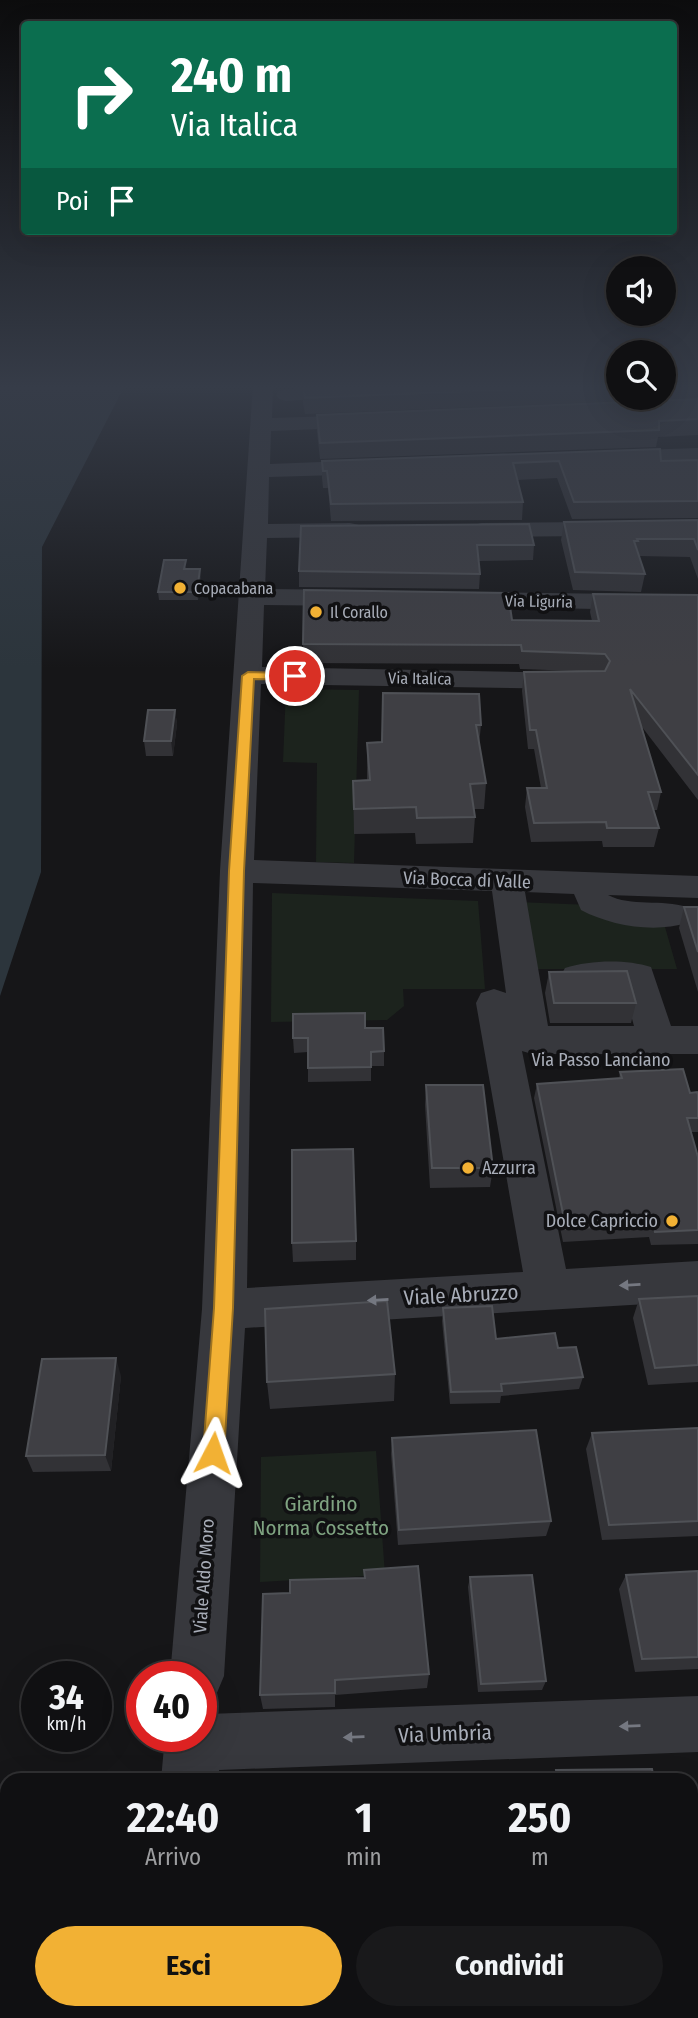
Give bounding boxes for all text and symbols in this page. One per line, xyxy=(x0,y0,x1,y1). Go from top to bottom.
text: 240 m xyxy=(171,46,292,105)
icon: right xyxy=(56,49,147,140)
text: Via Italica xyxy=(171,106,298,144)
icon: arrive xyxy=(103,182,141,220)
text: Poi xyxy=(56,186,89,217)
map controls xyxy=(606,256,676,410)
button: sound xyxy=(606,256,676,326)
button: search xyxy=(606,340,676,410)
place label: Copacabana xyxy=(194,579,274,598)
marker: Copacabana xyxy=(172,580,188,596)
street label: Via Liguria xyxy=(505,591,573,612)
place label: Il Corallo xyxy=(330,603,388,622)
marker: Il Corallo xyxy=(308,604,324,620)
pin xyxy=(265,646,325,706)
icon: arrive xyxy=(276,657,314,695)
street label: Via Italica xyxy=(388,668,452,689)
street label: Via Bocca di Valle xyxy=(403,867,531,893)
street label: Via Passo Lanciano xyxy=(532,1049,670,1071)
place label: Azzurra xyxy=(482,1157,536,1179)
marker: Azzurra xyxy=(460,1160,476,1176)
place label: Dolce Capriccio xyxy=(546,1210,658,1232)
marker: Dolce Capriccio xyxy=(664,1213,680,1229)
street label: Viale Abruzzo xyxy=(403,1279,519,1311)
one-way arrow xyxy=(619,1280,641,1291)
one-way arrow xyxy=(367,1294,389,1305)
position arrow xyxy=(176,1416,250,1490)
park label: Giardino Norma Cossetto xyxy=(253,1491,389,1541)
street label: Viale Aldo Moro xyxy=(189,1518,219,1634)
speed limit sign: 40 xyxy=(126,1661,217,1752)
text: 34 xyxy=(49,1676,84,1718)
text: km/h xyxy=(46,1713,87,1735)
street label: Via Umbria xyxy=(398,1719,492,1749)
one-way arrow xyxy=(619,1721,641,1732)
one-way arrow xyxy=(342,1732,364,1743)
text: 22:40 xyxy=(127,1793,219,1843)
text: 1 xyxy=(355,1793,373,1843)
text: 250 xyxy=(508,1793,571,1843)
text: Arrivo xyxy=(145,1843,201,1871)
text: min xyxy=(346,1843,382,1871)
text: m xyxy=(531,1843,549,1871)
button: Esci xyxy=(35,1926,342,2006)
button: Condividi xyxy=(356,1926,663,2006)

